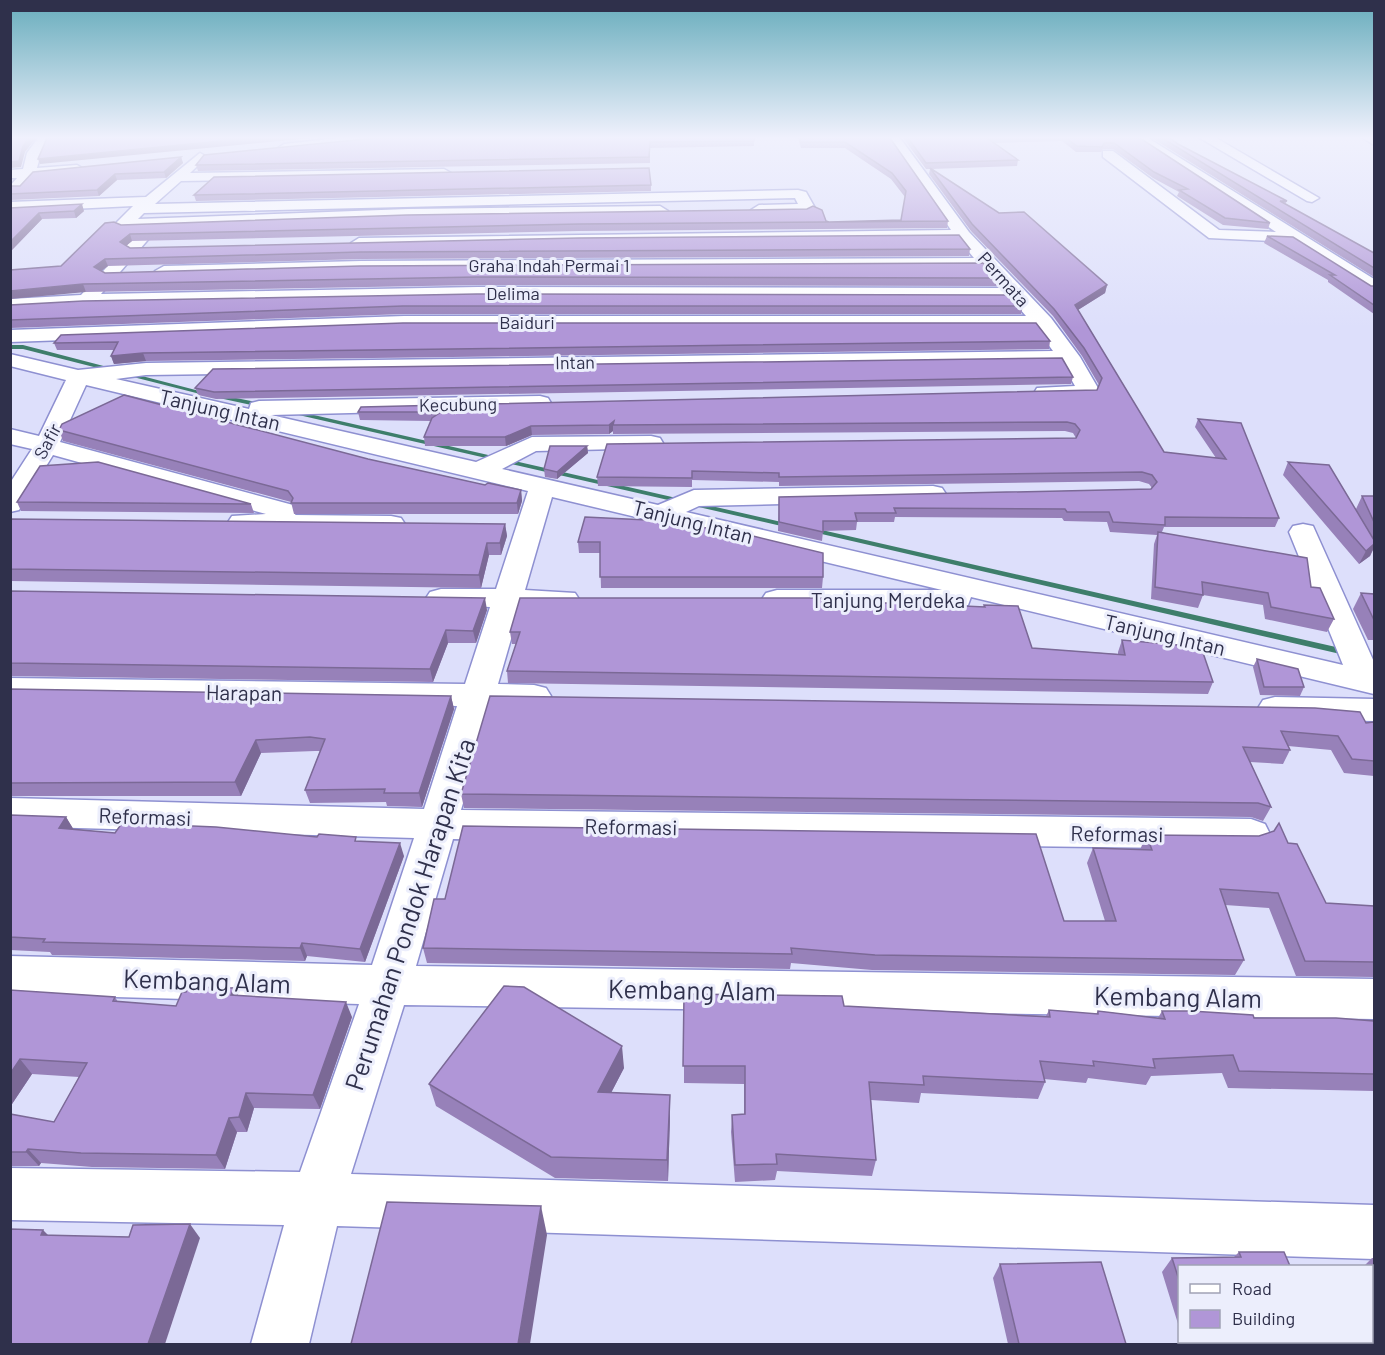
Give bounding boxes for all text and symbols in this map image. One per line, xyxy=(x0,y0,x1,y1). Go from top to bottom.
street label: Permata xyxy=(974,247,1034,311)
street label: Graha Indah Permai 1 xyxy=(469,254,629,276)
street label: Delima xyxy=(486,282,540,304)
street label: Baiduri xyxy=(499,311,555,333)
street label: Intan xyxy=(555,351,595,373)
street label: Tanjung Intan xyxy=(157,383,283,435)
street label: Kecubung xyxy=(419,392,497,416)
street label: Safir xyxy=(29,419,66,463)
street label: Tanjung Intan xyxy=(630,494,756,548)
street label: Tanjung Merdeka xyxy=(811,587,965,612)
street label: Tanjung Intan xyxy=(1102,608,1228,660)
street label: Harapan xyxy=(206,679,282,705)
street label: Perumahan Pondok Harapan Kita xyxy=(337,734,481,1094)
street label: Reformasi xyxy=(98,802,192,830)
street label: Reformasi xyxy=(584,813,678,839)
street label: Reformasi xyxy=(1070,820,1164,846)
street label: Kembang Alam xyxy=(123,962,291,998)
street label: Kembang Alam xyxy=(608,972,776,1006)
street label: Kembang Alam xyxy=(1094,979,1262,1013)
legend xyxy=(1178,1265,1373,1343)
text: Road xyxy=(1232,1277,1272,1299)
text: Building xyxy=(1232,1307,1295,1329)

